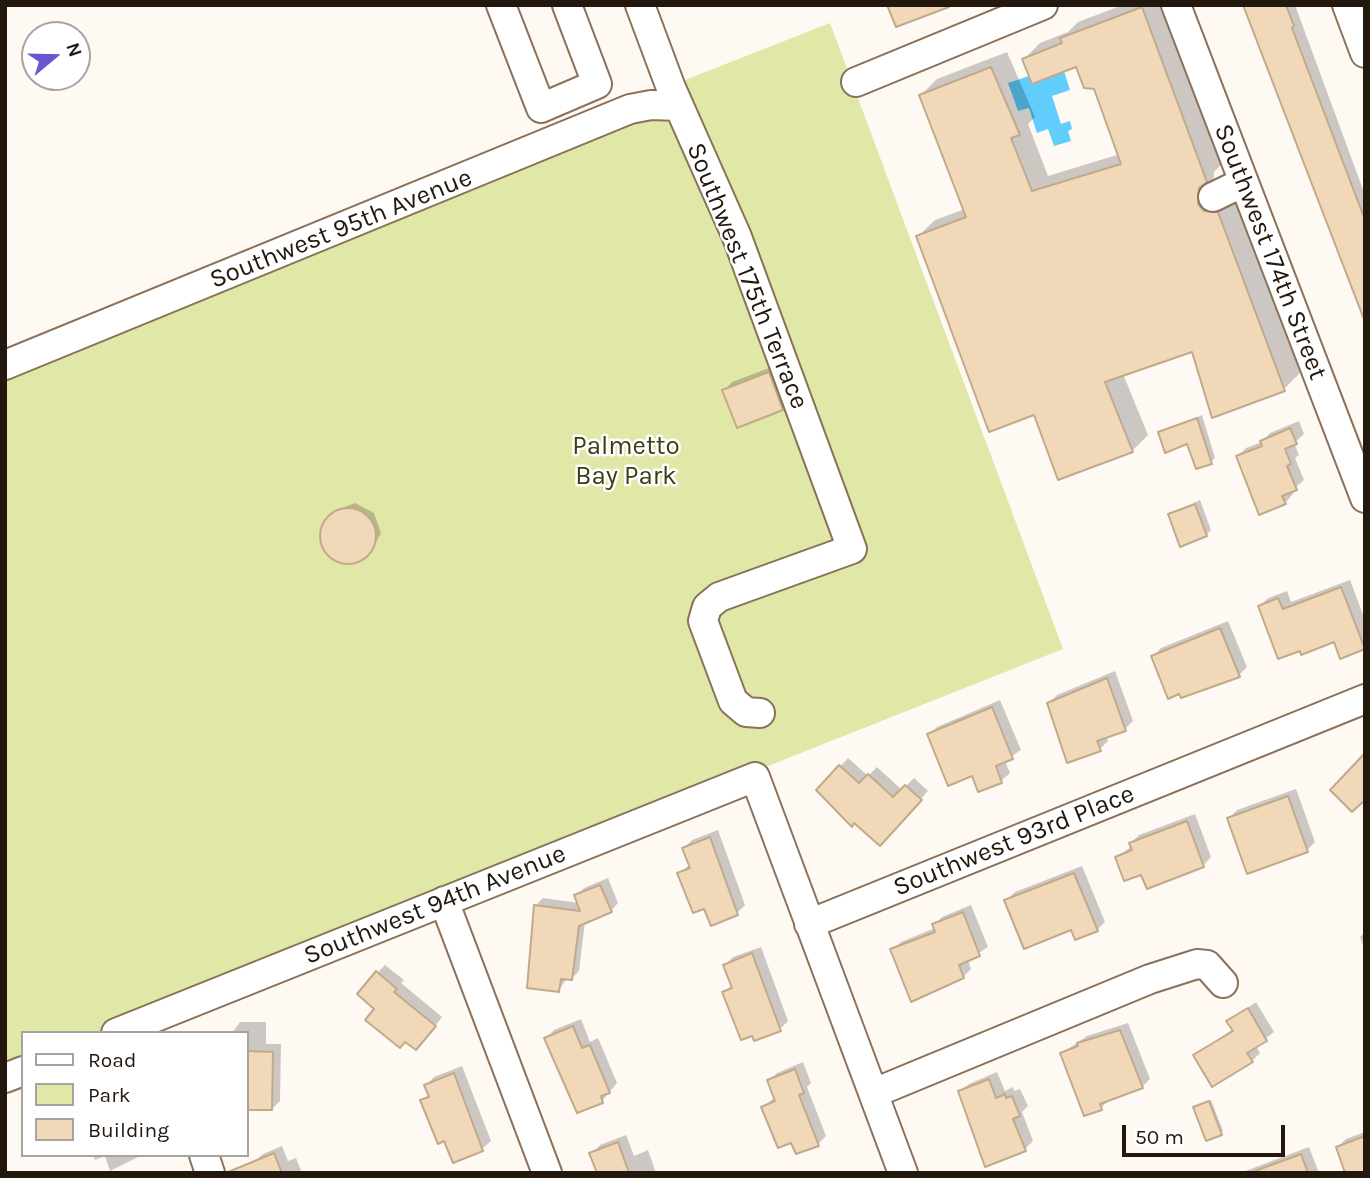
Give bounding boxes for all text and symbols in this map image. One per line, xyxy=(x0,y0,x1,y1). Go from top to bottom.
north arrow xyxy=(21,21,91,91)
text: N xyxy=(61,40,87,60)
street label: Southwest 174th Street xyxy=(1207,120,1333,384)
street label: Southwest 175th Terrace xyxy=(679,138,815,414)
street label: Southwest 95th Avenue xyxy=(205,162,477,296)
park label: Palmetto Bay Park xyxy=(572,431,680,492)
street label: Southwest 93rd Place xyxy=(889,778,1139,904)
street label: Southwest 94th Avenue xyxy=(299,838,571,972)
legend xyxy=(21,1031,248,1157)
text: Road xyxy=(88,1048,136,1072)
text: Park xyxy=(88,1083,131,1107)
scale bar xyxy=(1125,1112,1288,1156)
text: Building xyxy=(88,1118,169,1142)
text: 50 m xyxy=(1135,1125,1184,1149)

